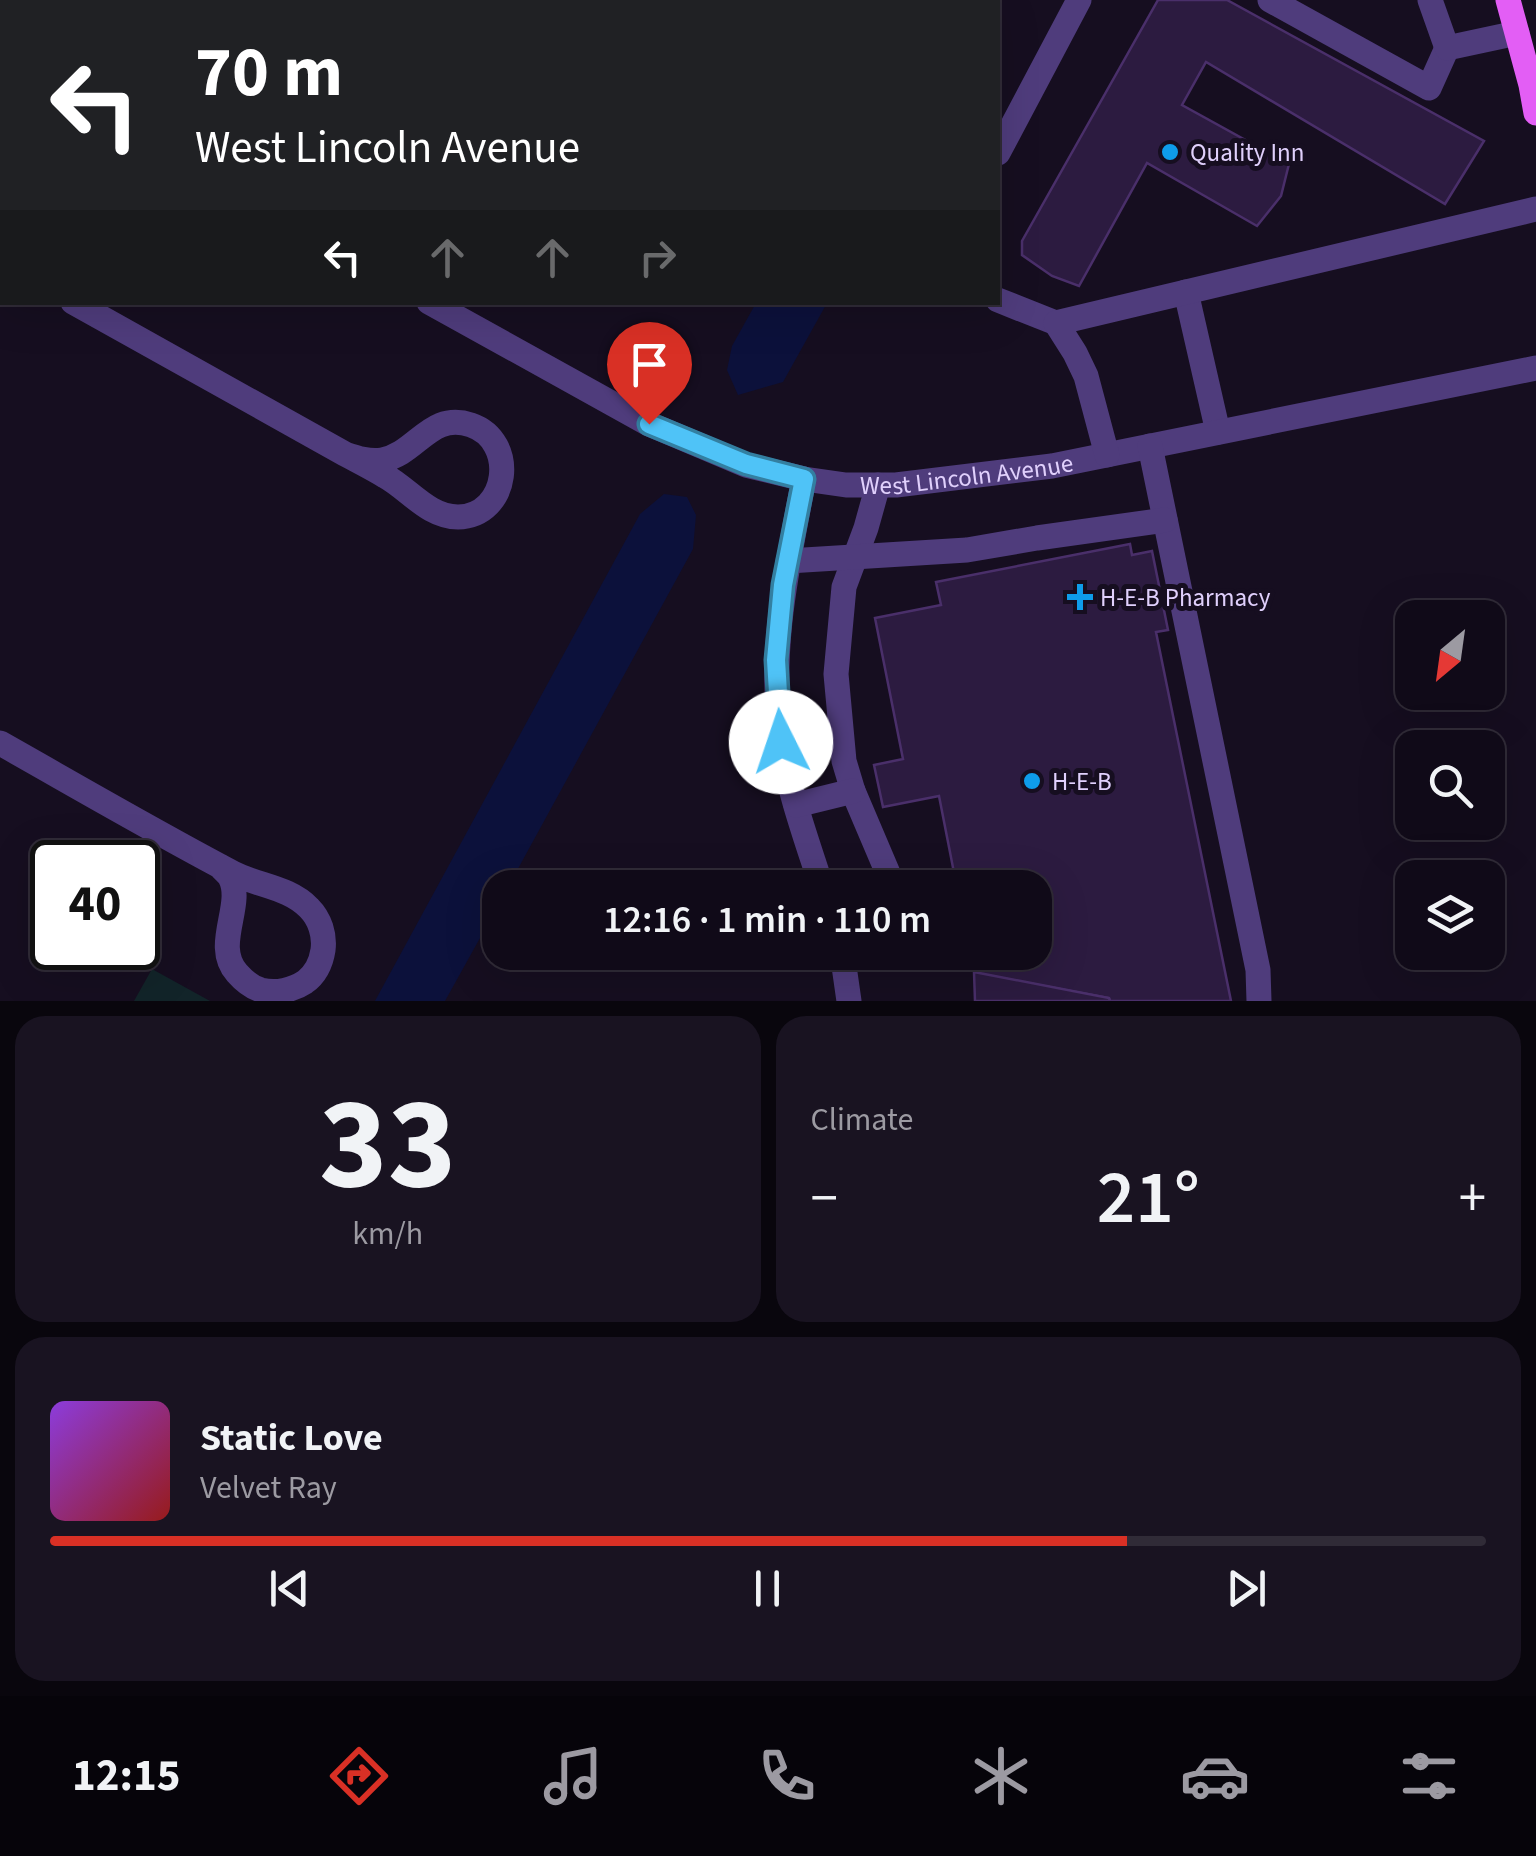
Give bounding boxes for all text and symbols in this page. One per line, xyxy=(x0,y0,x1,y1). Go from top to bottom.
text: 70 m xyxy=(195,23,343,123)
icon: left xyxy=(30,40,160,170)
text: West Lincoln Avenue xyxy=(195,116,580,180)
place label: Quality Inn xyxy=(1190,135,1304,171)
marker: Quality Inn xyxy=(1159,141,1181,163)
icon: left xyxy=(315,230,370,285)
icon: ahead xyxy=(420,230,475,285)
icon: ahead xyxy=(525,230,580,285)
icon: right xyxy=(630,230,685,285)
pin xyxy=(607,322,692,425)
icon: arrive xyxy=(622,337,677,392)
street label: West Lincoln Avenue xyxy=(860,445,1076,504)
place label: H-E-B Pharmacy xyxy=(1100,580,1271,616)
marker: H-E-B Pharmacy xyxy=(1069,586,1091,608)
north arrow xyxy=(1395,600,1505,710)
map controls xyxy=(1395,600,1505,970)
position arrow xyxy=(729,690,833,794)
button: search xyxy=(1395,730,1505,840)
place label: H-E-B xyxy=(1052,764,1112,800)
marker: H-E-B xyxy=(1021,770,1043,792)
speed limit sign: 40 xyxy=(30,840,160,970)
button: layers xyxy=(1395,860,1505,970)
text: 12:16 · 1 min · 110 m xyxy=(603,893,931,947)
text: 33 xyxy=(319,1053,456,1238)
text: Climate xyxy=(811,1097,913,1143)
text: 21° xyxy=(1097,1145,1200,1252)
text: − xyxy=(811,1160,838,1238)
text: + xyxy=(1459,1160,1486,1238)
text: km/h xyxy=(352,1211,423,1257)
text: Static Love xyxy=(200,1411,383,1465)
text: Velvet Ray xyxy=(200,1465,337,1511)
icon: previous xyxy=(262,1561,317,1616)
icon: pause xyxy=(740,1561,795,1616)
icon: next xyxy=(1219,1561,1274,1616)
icon: directions xyxy=(324,1741,394,1811)
icon: music xyxy=(538,1741,608,1811)
icon: phone xyxy=(752,1741,822,1811)
icon: climate xyxy=(966,1741,1036,1811)
icon: car xyxy=(1180,1741,1250,1811)
icon: filters xyxy=(1394,1741,1464,1811)
text: 12:15 xyxy=(72,1744,181,1808)

